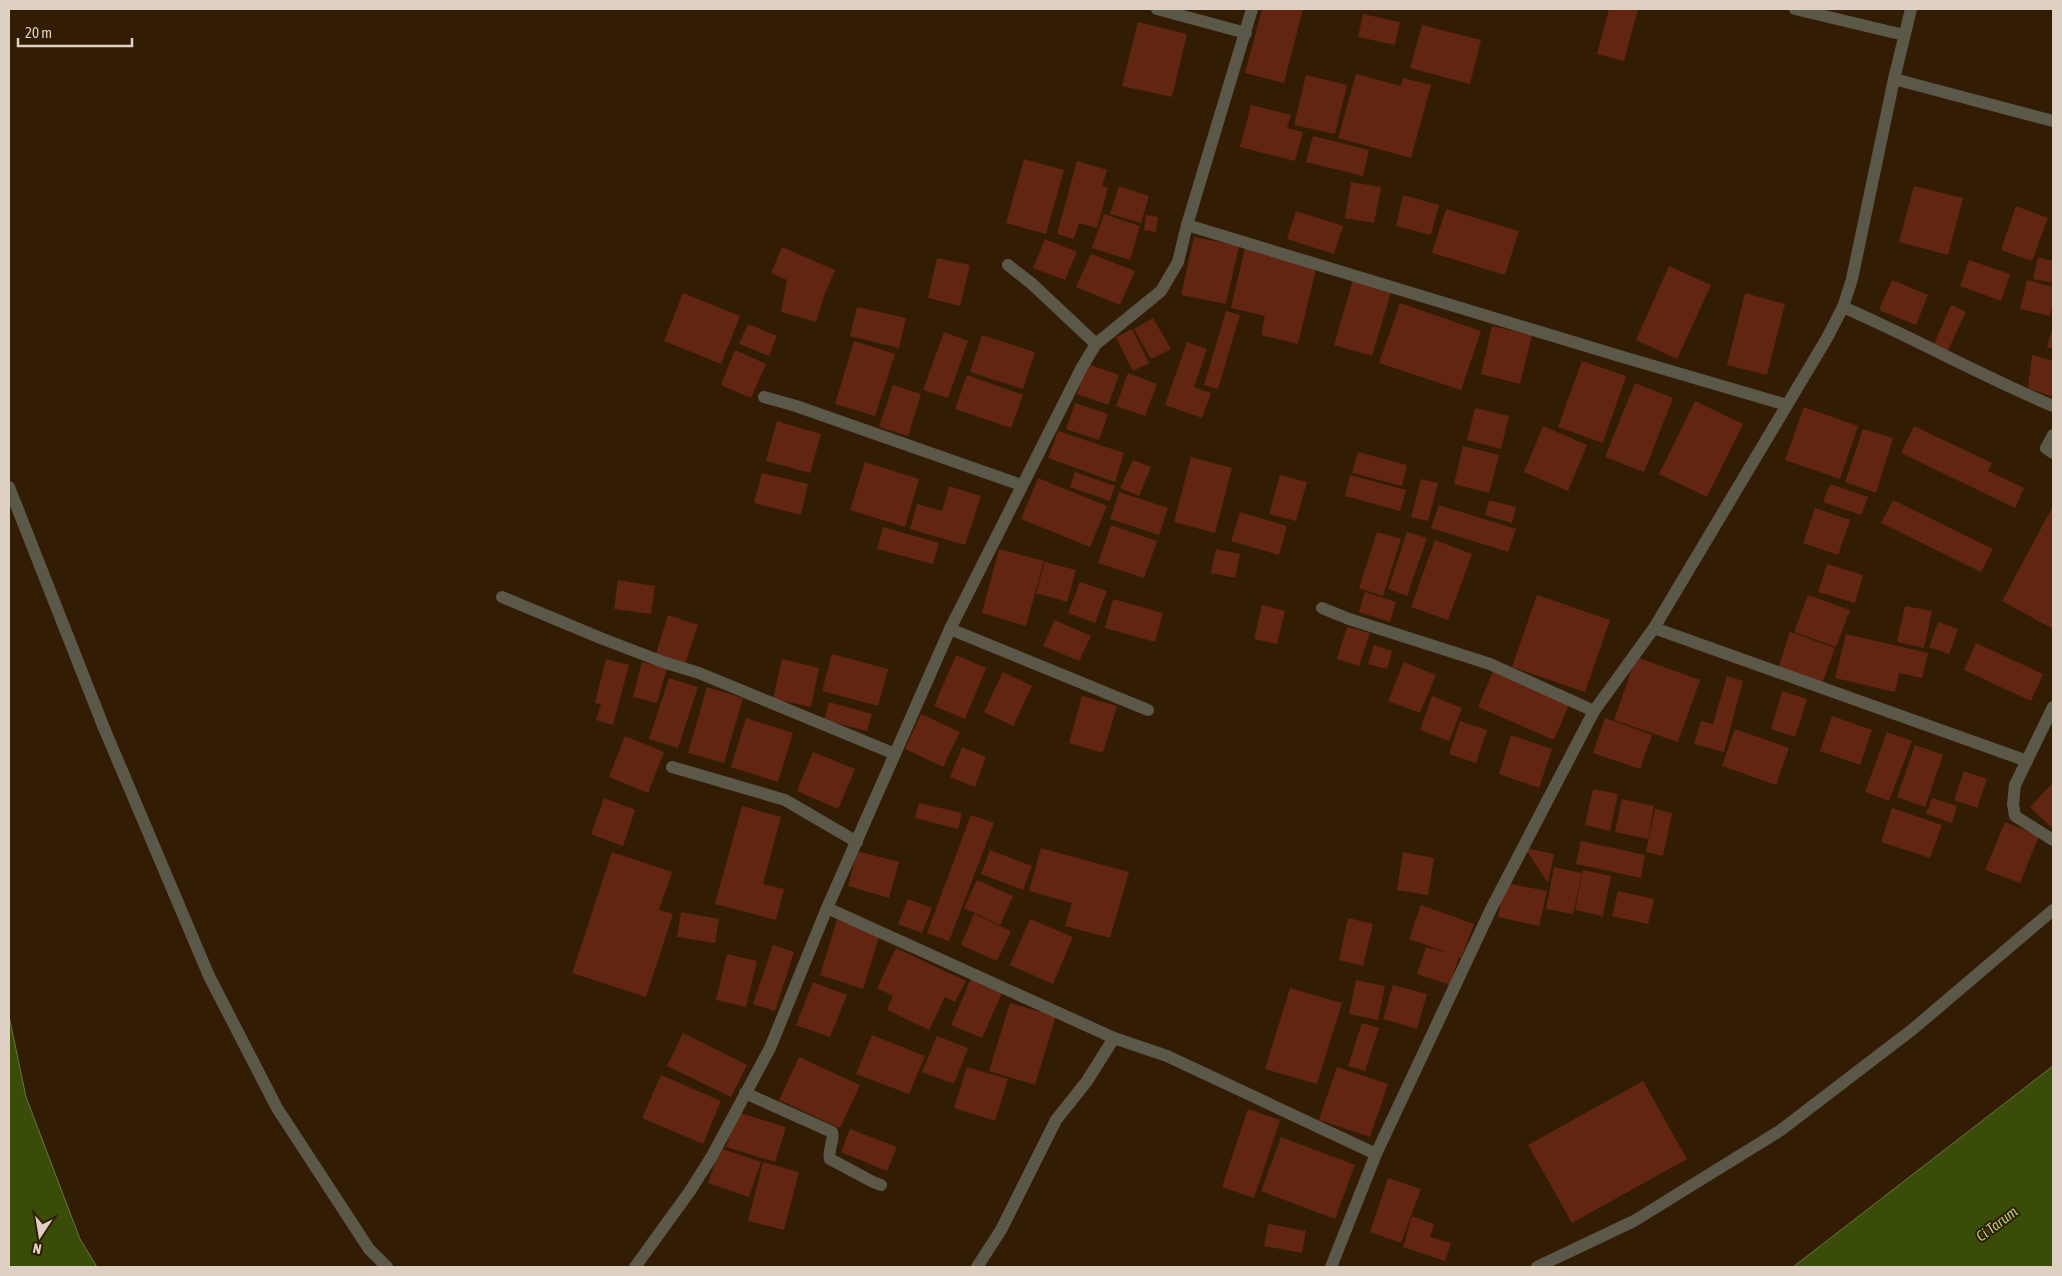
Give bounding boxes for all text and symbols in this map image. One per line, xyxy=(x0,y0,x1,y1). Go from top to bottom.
scale bar xyxy=(18,15,131,47)
text: 20 m xyxy=(25,24,52,41)
water label: Ci Tarum xyxy=(1973,1202,2021,1245)
north arrow xyxy=(15,1211,65,1261)
text: N xyxy=(32,1240,43,1257)

